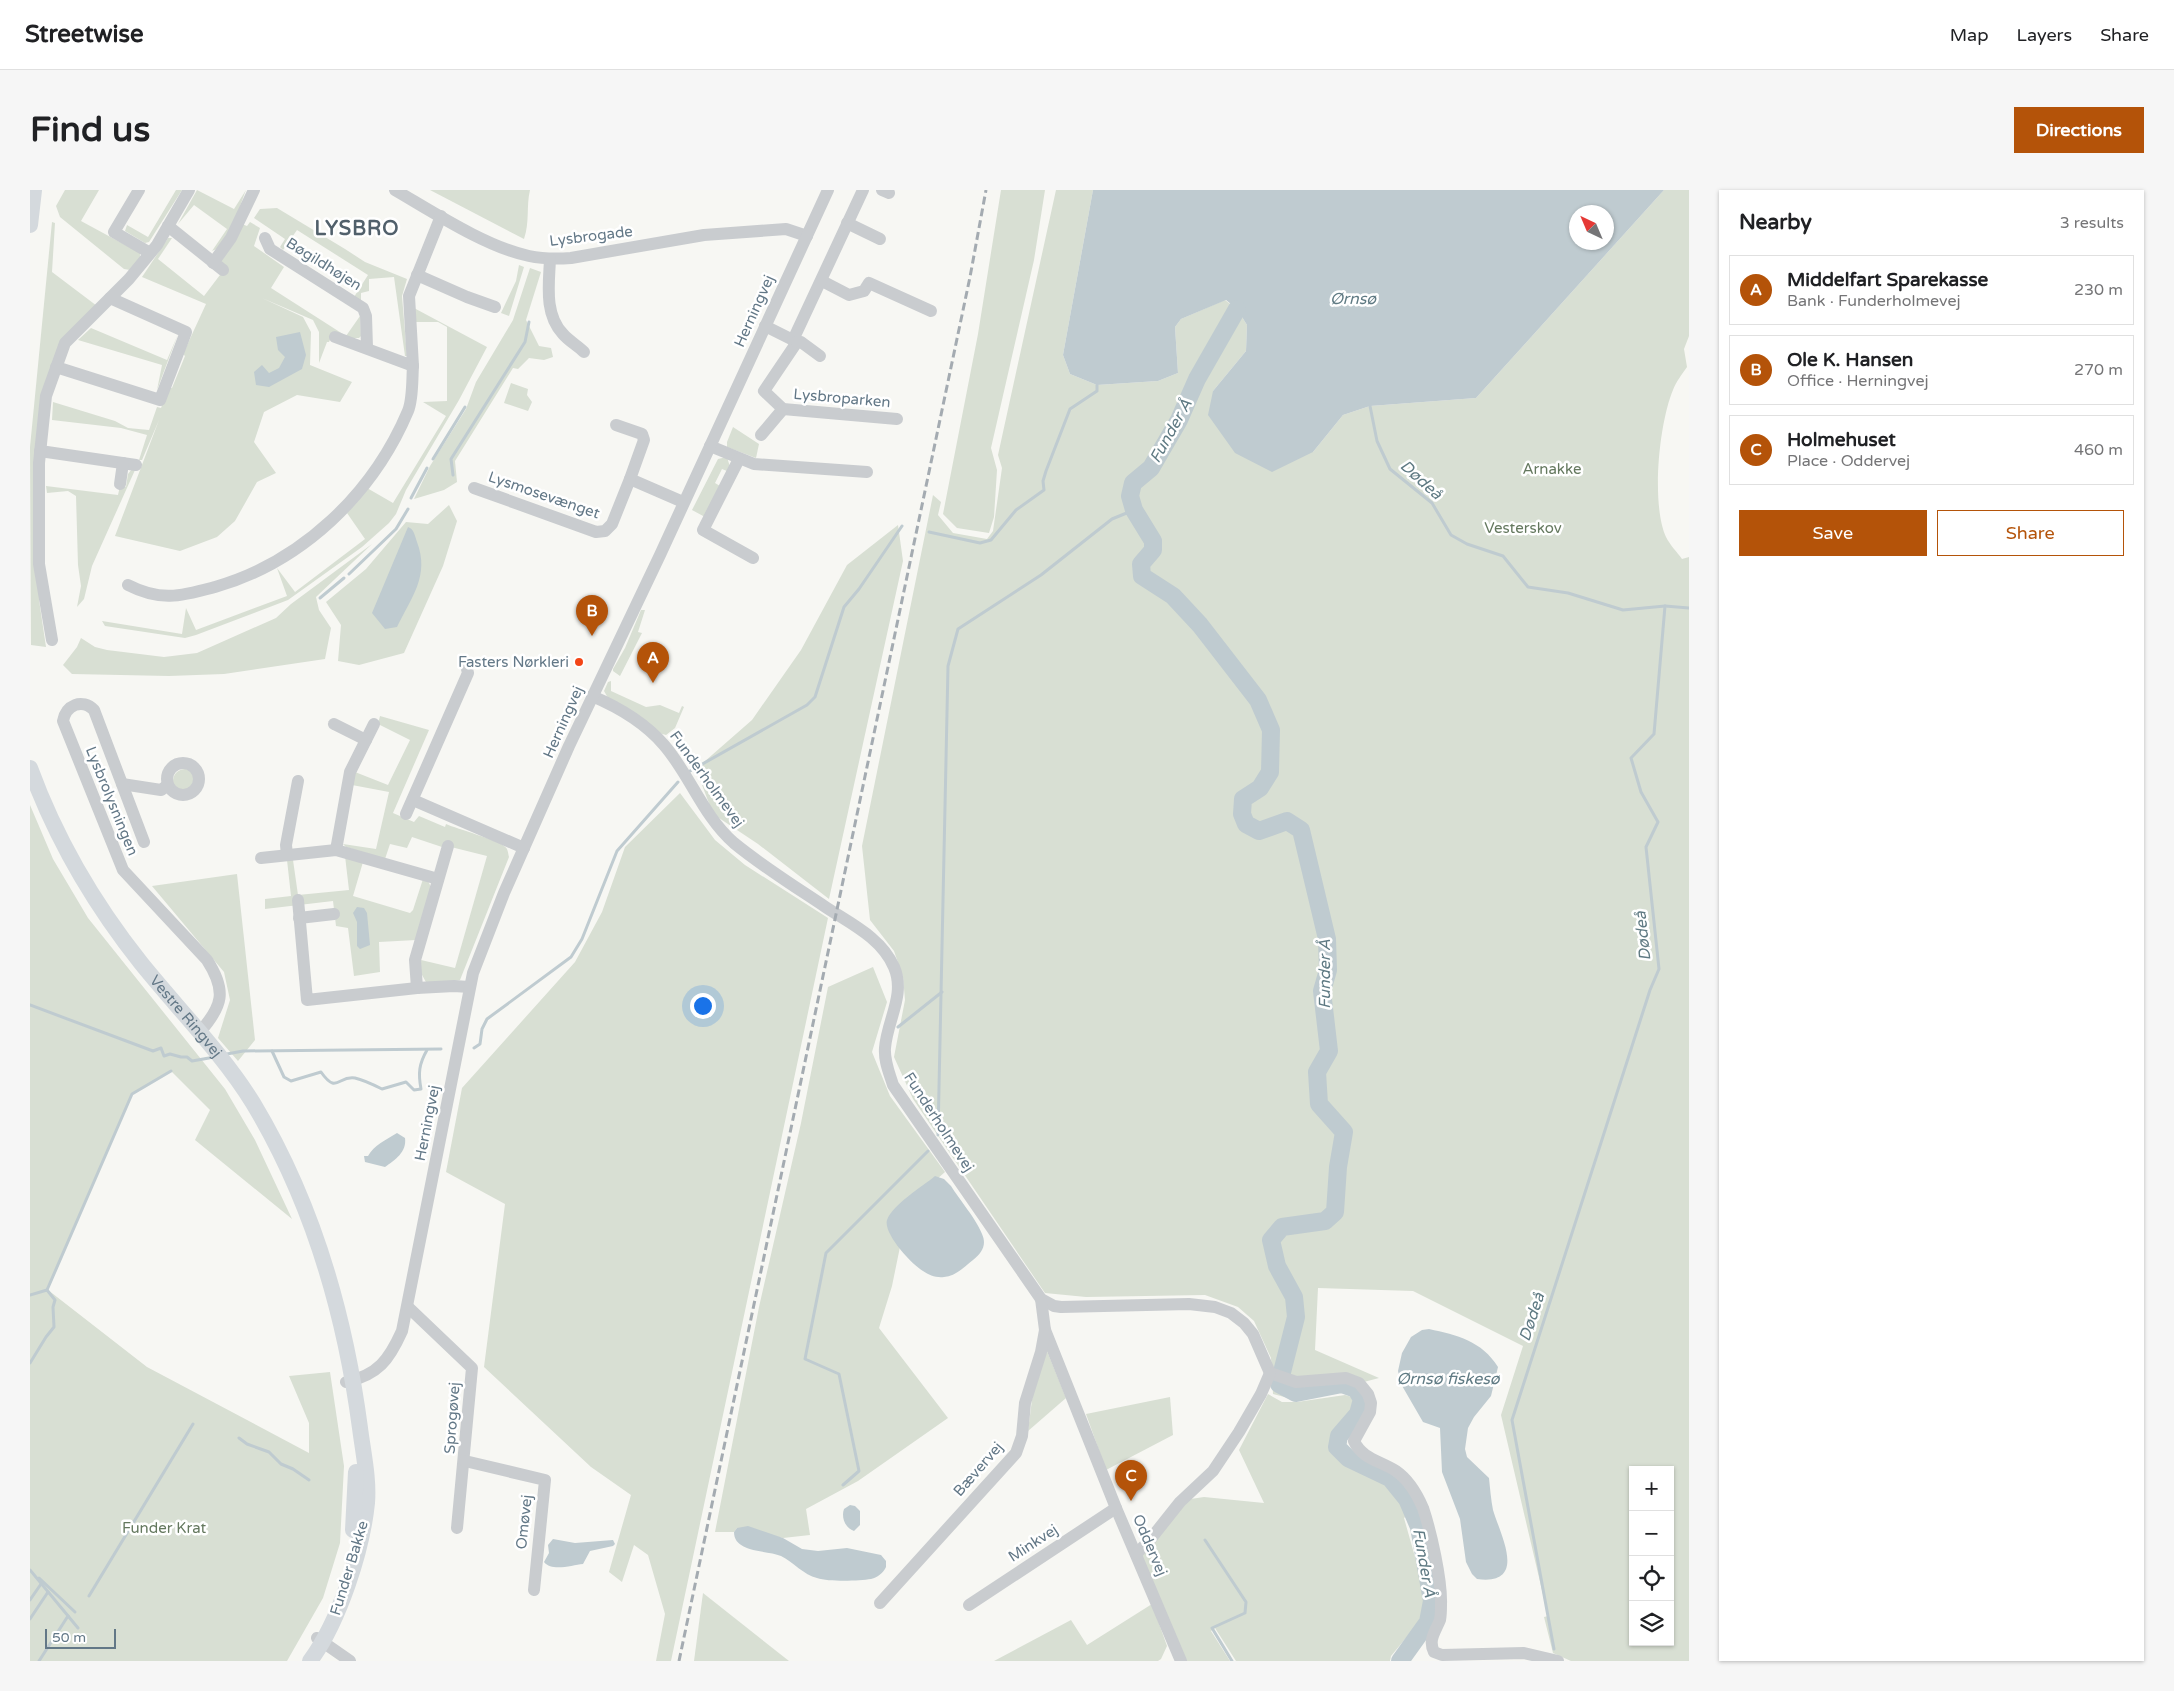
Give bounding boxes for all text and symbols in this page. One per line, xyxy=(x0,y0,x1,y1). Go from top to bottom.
text: Streetwise xyxy=(25,20,144,49)
text: Map xyxy=(1950,24,1989,46)
text: Layers xyxy=(2017,24,2072,46)
text: Share xyxy=(2100,24,2149,46)
button: Directions xyxy=(2014,107,2144,153)
text: Find us xyxy=(30,109,150,151)
north arrow xyxy=(1569,205,1614,250)
text: Nearby xyxy=(1739,210,1812,235)
text: 3 results xyxy=(2060,213,2124,233)
district label: LYSBRO xyxy=(315,217,399,241)
street label: Lysbrogade xyxy=(548,222,634,250)
street label: Bøgildhøjen xyxy=(283,234,365,294)
text: Middelfart Sparekasse xyxy=(1787,269,1988,291)
street label: Herningvej xyxy=(730,272,778,350)
text: A xyxy=(1750,280,1762,300)
text: 230 m xyxy=(2074,280,2123,300)
water label: Ørnsø xyxy=(1330,289,1377,309)
text: Bank · Funderholmevej xyxy=(1787,291,1961,311)
text: Ole K. Hansen xyxy=(1787,349,1913,371)
text: B xyxy=(1750,360,1762,380)
text: 270 m xyxy=(2074,360,2123,380)
text: Office · Herningvej xyxy=(1787,371,1929,391)
street label: Lysbroparken xyxy=(793,385,891,411)
water label: Funder Å xyxy=(1145,395,1197,466)
text: Holmehuset xyxy=(1787,429,1896,451)
text: C xyxy=(1750,440,1762,460)
text: 460 m xyxy=(2074,440,2123,460)
text: Place · Oddervej xyxy=(1787,451,1910,471)
water label: Dødeå xyxy=(1396,456,1447,505)
park label: Arnakke xyxy=(1522,460,1582,478)
street label: Lysmosevænget xyxy=(486,467,602,523)
button: Save xyxy=(1739,510,1927,556)
button: Share xyxy=(1937,510,2124,556)
park label: Vesterskov xyxy=(1484,519,1562,537)
pin: B xyxy=(576,595,608,636)
pin: A xyxy=(637,642,669,683)
place label: Fasters Nørkleri xyxy=(458,653,569,671)
marker: Fasters Nørkleri xyxy=(573,656,585,668)
street label: Herningvej xyxy=(539,683,587,761)
street label: Funderholmevej xyxy=(666,727,748,831)
street label: Lysbrolysningen xyxy=(82,744,142,858)
water label: Dødeå xyxy=(1630,909,1656,962)
water label: Funder Å xyxy=(1315,939,1335,1009)
street label: Vestre Ringvej xyxy=(146,971,226,1061)
your location xyxy=(690,993,716,1019)
street label: Funderholmevej xyxy=(900,1069,978,1175)
street label: Herningvej xyxy=(411,1084,443,1162)
water label: Dødeå xyxy=(1515,1289,1549,1344)
water label: Ørnsø fiskesø xyxy=(1396,1369,1501,1389)
street label: Sprogøvej xyxy=(441,1382,463,1454)
street label: Bævervej xyxy=(949,1438,1007,1500)
pin: C xyxy=(1115,1460,1147,1501)
map controls xyxy=(1629,1466,1674,1646)
button: + xyxy=(1629,1466,1674,1511)
street label: Omøvej xyxy=(512,1494,536,1550)
street label: Oddervej xyxy=(1129,1511,1171,1579)
button: − xyxy=(1629,1511,1674,1556)
park label: Funder Krat xyxy=(122,1519,206,1537)
street label: Funder Bakke xyxy=(326,1519,372,1617)
street label: Minkvej xyxy=(1005,1520,1061,1566)
water label: Funder Å xyxy=(1408,1527,1440,1599)
button: locate xyxy=(1629,1556,1674,1601)
button: layers xyxy=(1629,1601,1674,1646)
scale bar xyxy=(45,1626,116,1649)
text: 50 m xyxy=(52,1629,86,1646)

